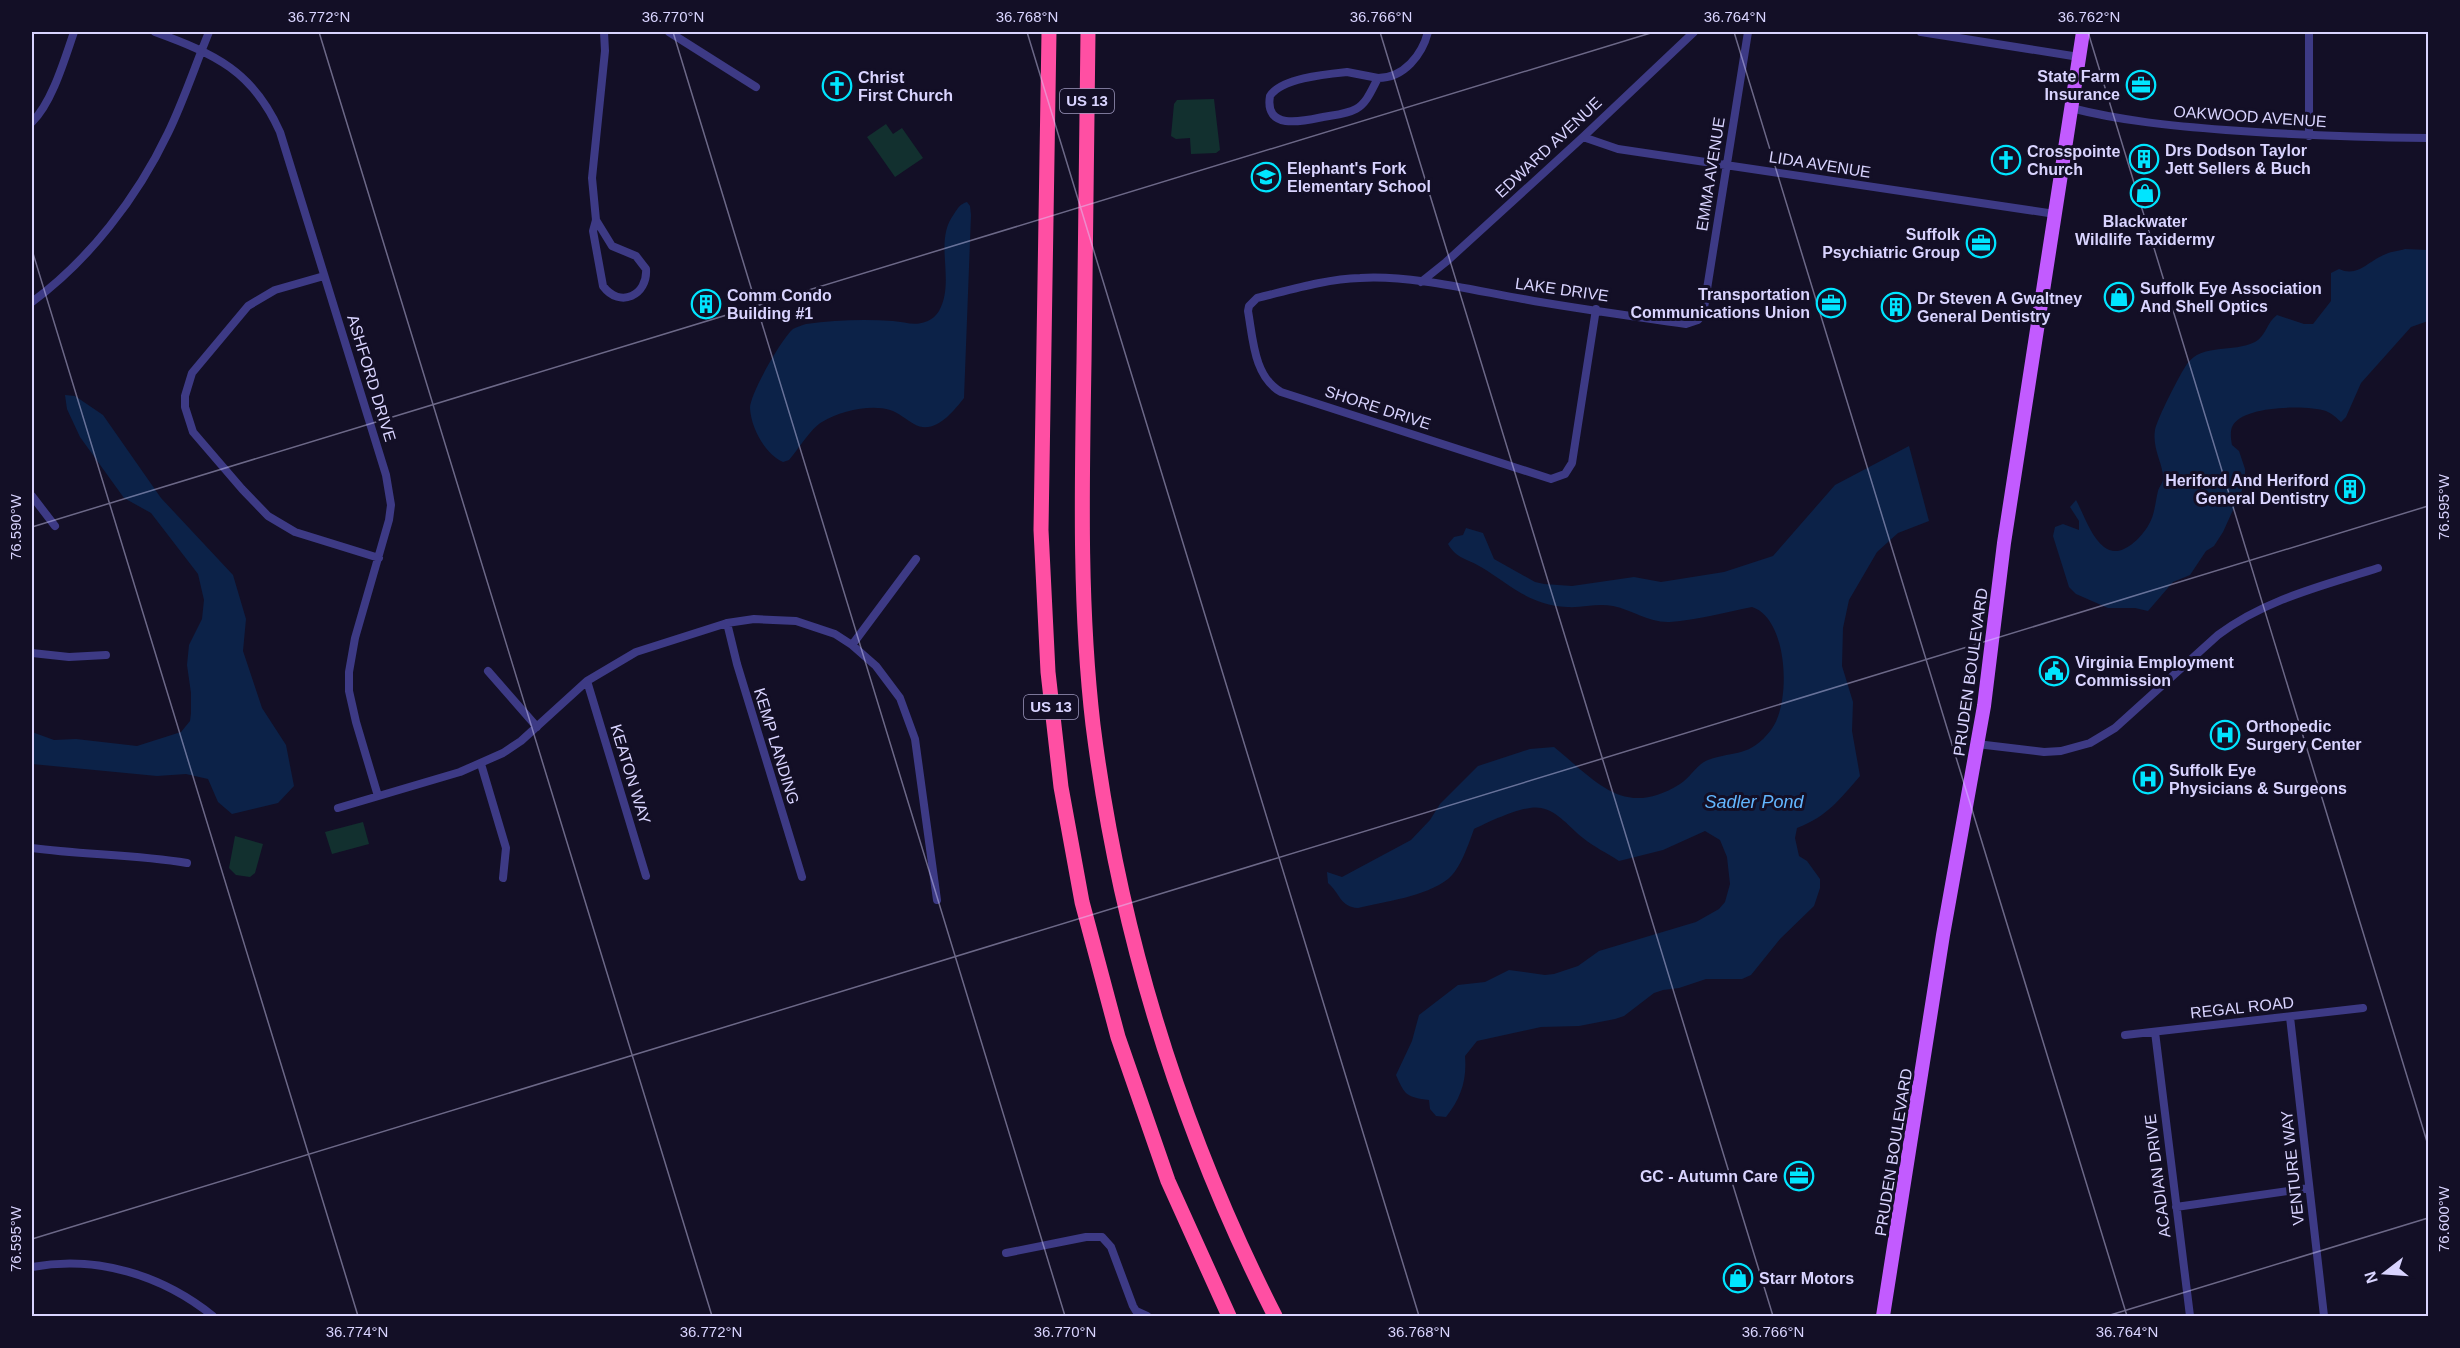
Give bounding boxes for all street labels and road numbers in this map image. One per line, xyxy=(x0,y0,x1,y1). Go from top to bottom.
road number: US 13 xyxy=(1060,89,1114,113)
street label: EDWARD AVENUE xyxy=(1492,94,1605,201)
street label: OAKWOOD AVENUE xyxy=(2173,103,2327,130)
street label: EMMA AVENUE xyxy=(1693,116,1728,232)
street label: LIDA AVENUE xyxy=(1768,148,1872,181)
street label: LAKE DRIVE xyxy=(1514,275,1610,304)
street label: ASHFORD DRIVE xyxy=(344,313,399,444)
street label: SHORE DRIVE xyxy=(1323,382,1433,433)
street label: PRUDEN BOULEVARD xyxy=(1950,587,1991,757)
street label: KEMP LANDING xyxy=(751,686,802,806)
road number: US 13 xyxy=(1024,695,1078,719)
street label: KEATON WAY xyxy=(607,722,654,826)
street label: REGAL ROAD xyxy=(2189,994,2295,1021)
street label: PRUDEN BOULEVARD xyxy=(1872,1067,1915,1237)
street label: VENTURE WAY xyxy=(2278,1109,2307,1226)
street label: ACADIAN DRIVE xyxy=(2141,1113,2174,1239)

